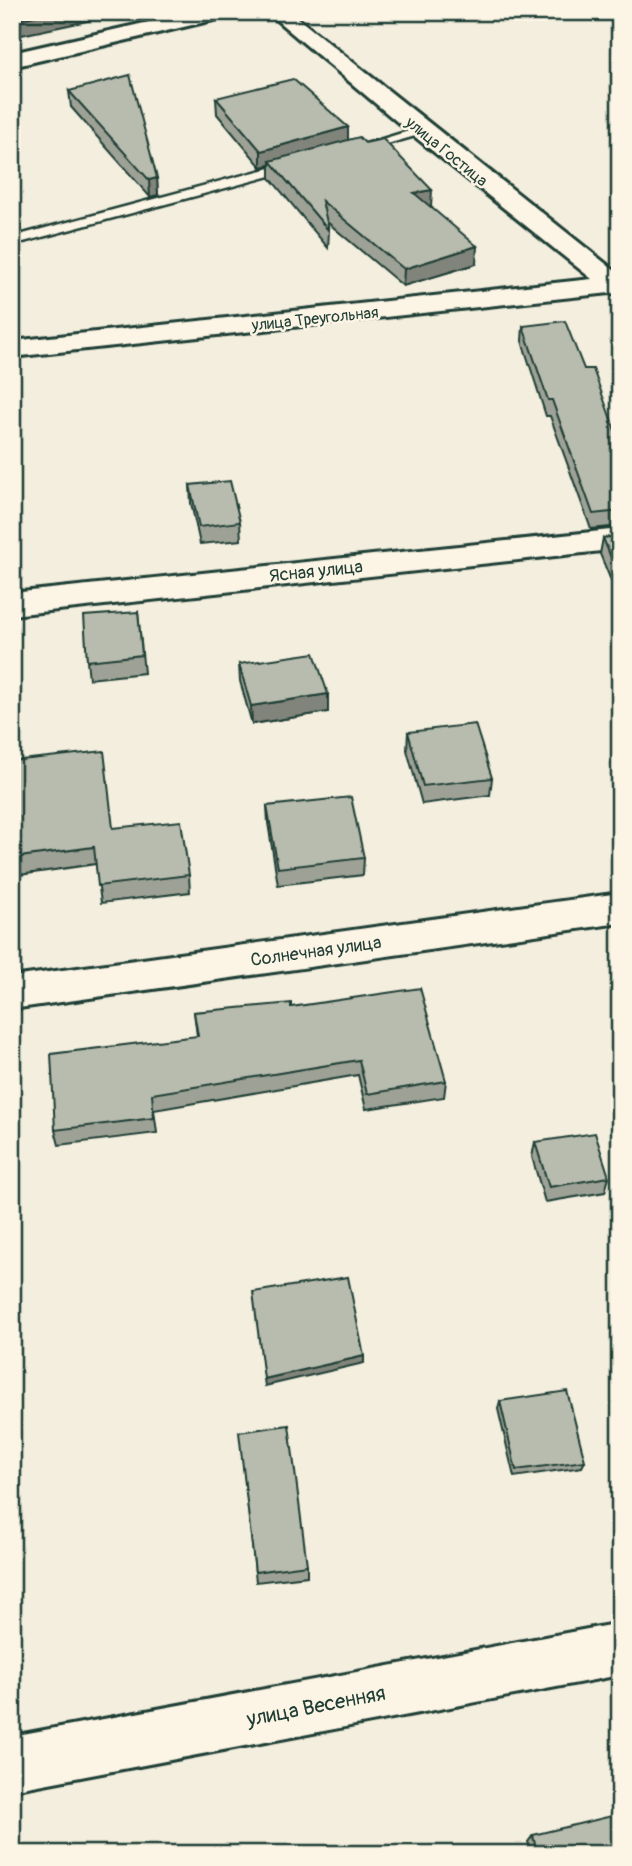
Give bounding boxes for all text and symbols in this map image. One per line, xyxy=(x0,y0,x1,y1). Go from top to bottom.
street label: улица Гостица xyxy=(400,112,492,191)
street label: улица Треугольная xyxy=(250,302,379,336)
street label: Ясная улица xyxy=(268,555,364,588)
street label: Солнечная улица xyxy=(249,931,383,972)
street label: улица Весенняя xyxy=(243,1680,388,1733)

